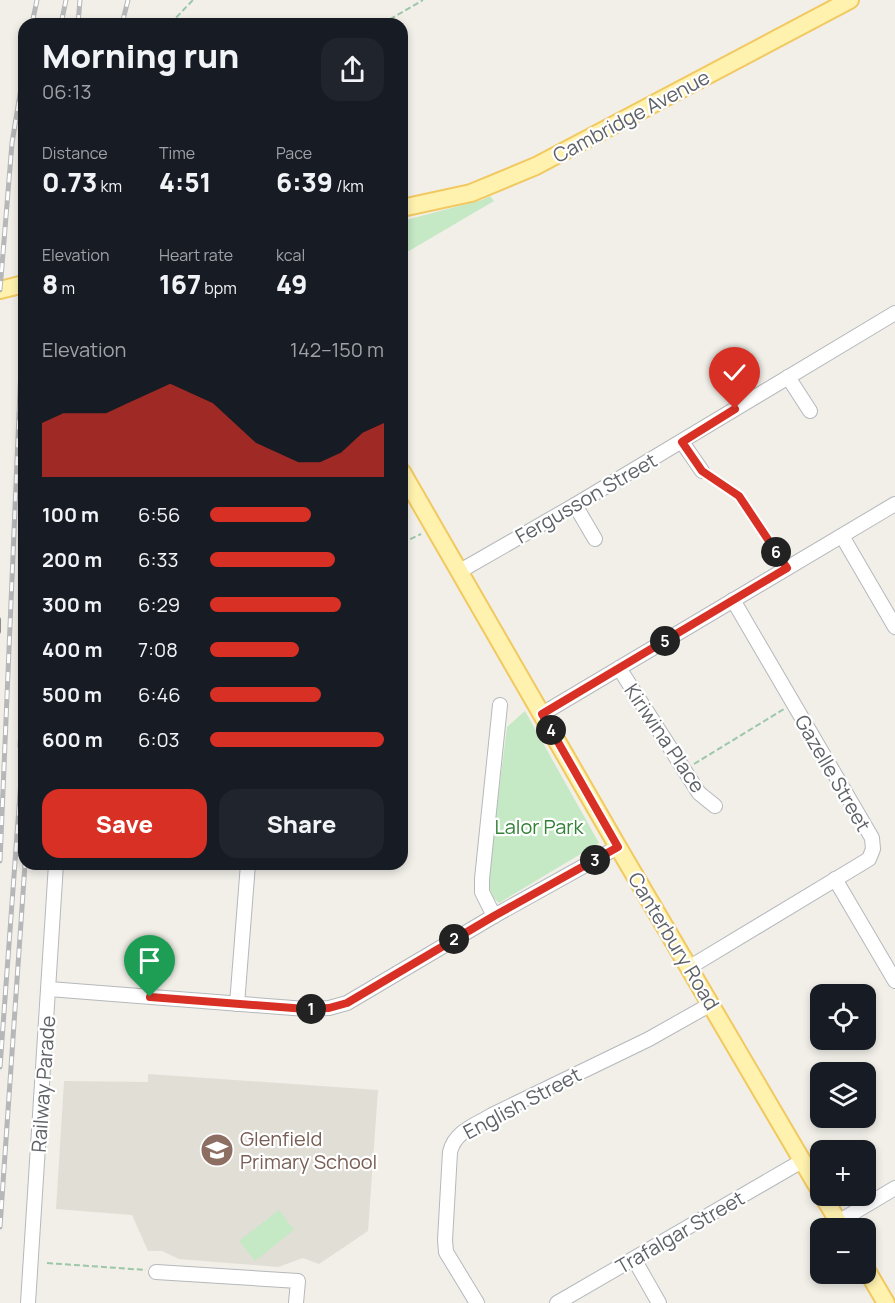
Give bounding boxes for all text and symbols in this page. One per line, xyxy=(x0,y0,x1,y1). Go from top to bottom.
text: Morning run xyxy=(42,33,239,78)
button: share xyxy=(321,38,384,101)
street label: Cambridge Avenue xyxy=(548,63,714,169)
text: 06:13 xyxy=(42,78,91,105)
text: Distance xyxy=(42,142,108,164)
text: Time xyxy=(159,142,195,164)
text: Pace xyxy=(276,142,312,164)
text: 0.73 xyxy=(42,164,97,200)
text: 4:51 xyxy=(159,164,211,200)
text: 6:39 xyxy=(276,164,333,200)
text: km xyxy=(97,175,122,197)
text: /km xyxy=(333,175,364,197)
text: Elevation xyxy=(42,244,110,266)
text: Heart rate xyxy=(159,244,233,266)
text: kcal xyxy=(276,244,305,266)
text: 8 xyxy=(42,266,58,302)
text: 167 xyxy=(159,266,201,302)
text: 49 xyxy=(276,266,307,302)
text: m xyxy=(58,277,75,299)
text: bpm xyxy=(201,277,237,299)
text: Elevation xyxy=(42,336,126,363)
text: 142–150 m xyxy=(290,336,384,363)
pin xyxy=(709,347,760,409)
icon: check xyxy=(718,356,751,389)
street label: Fergusson Street xyxy=(510,446,662,550)
text: 100 m xyxy=(42,501,99,528)
text: 6:56 xyxy=(138,501,180,528)
pin: 6 xyxy=(761,537,791,567)
text: 6 xyxy=(771,541,781,563)
text: 200 m xyxy=(42,546,102,573)
text: 6:33 xyxy=(138,546,179,573)
text: 300 m xyxy=(42,591,102,618)
text: 6:29 xyxy=(138,591,180,618)
pin: 5 xyxy=(650,626,680,656)
text: 5 xyxy=(660,630,670,652)
text: 400 m xyxy=(42,636,102,663)
text: 7:08 xyxy=(138,636,178,663)
street label: Kiriwina Place xyxy=(619,678,711,798)
text: 500 m xyxy=(42,681,102,708)
text: 6:46 xyxy=(138,681,181,708)
street label: Gazelle Street xyxy=(789,710,877,836)
pin: 4 xyxy=(536,715,566,745)
text: 4 xyxy=(546,719,556,741)
text: 600 m xyxy=(42,726,103,753)
text: 6:03 xyxy=(138,726,180,753)
button: Save xyxy=(42,789,207,858)
button: Share xyxy=(219,789,384,858)
park label: Lalor Park xyxy=(495,813,585,840)
pin: 3 xyxy=(580,845,610,875)
text: 3 xyxy=(590,849,600,871)
street label: Canterbury Road xyxy=(622,867,726,1015)
pin: 2 xyxy=(439,924,469,954)
text: 2 xyxy=(449,928,459,950)
pin xyxy=(124,935,175,997)
icon: arrive xyxy=(133,944,166,977)
map controls xyxy=(810,984,876,1284)
button: locate xyxy=(810,984,876,1050)
pin: 1 xyxy=(296,994,326,1024)
text: 1 xyxy=(307,998,315,1020)
street label: Railway Parade xyxy=(25,1015,61,1153)
street label: English Street xyxy=(458,1061,586,1145)
button: layers xyxy=(810,1062,876,1128)
place label: Glenfield Primary School xyxy=(240,1125,377,1175)
school or university icon: Glenfield Primary School xyxy=(199,1132,235,1168)
button: + xyxy=(810,1140,876,1206)
street label: Trafalgar Street xyxy=(611,1184,749,1280)
button: − xyxy=(810,1218,876,1284)

